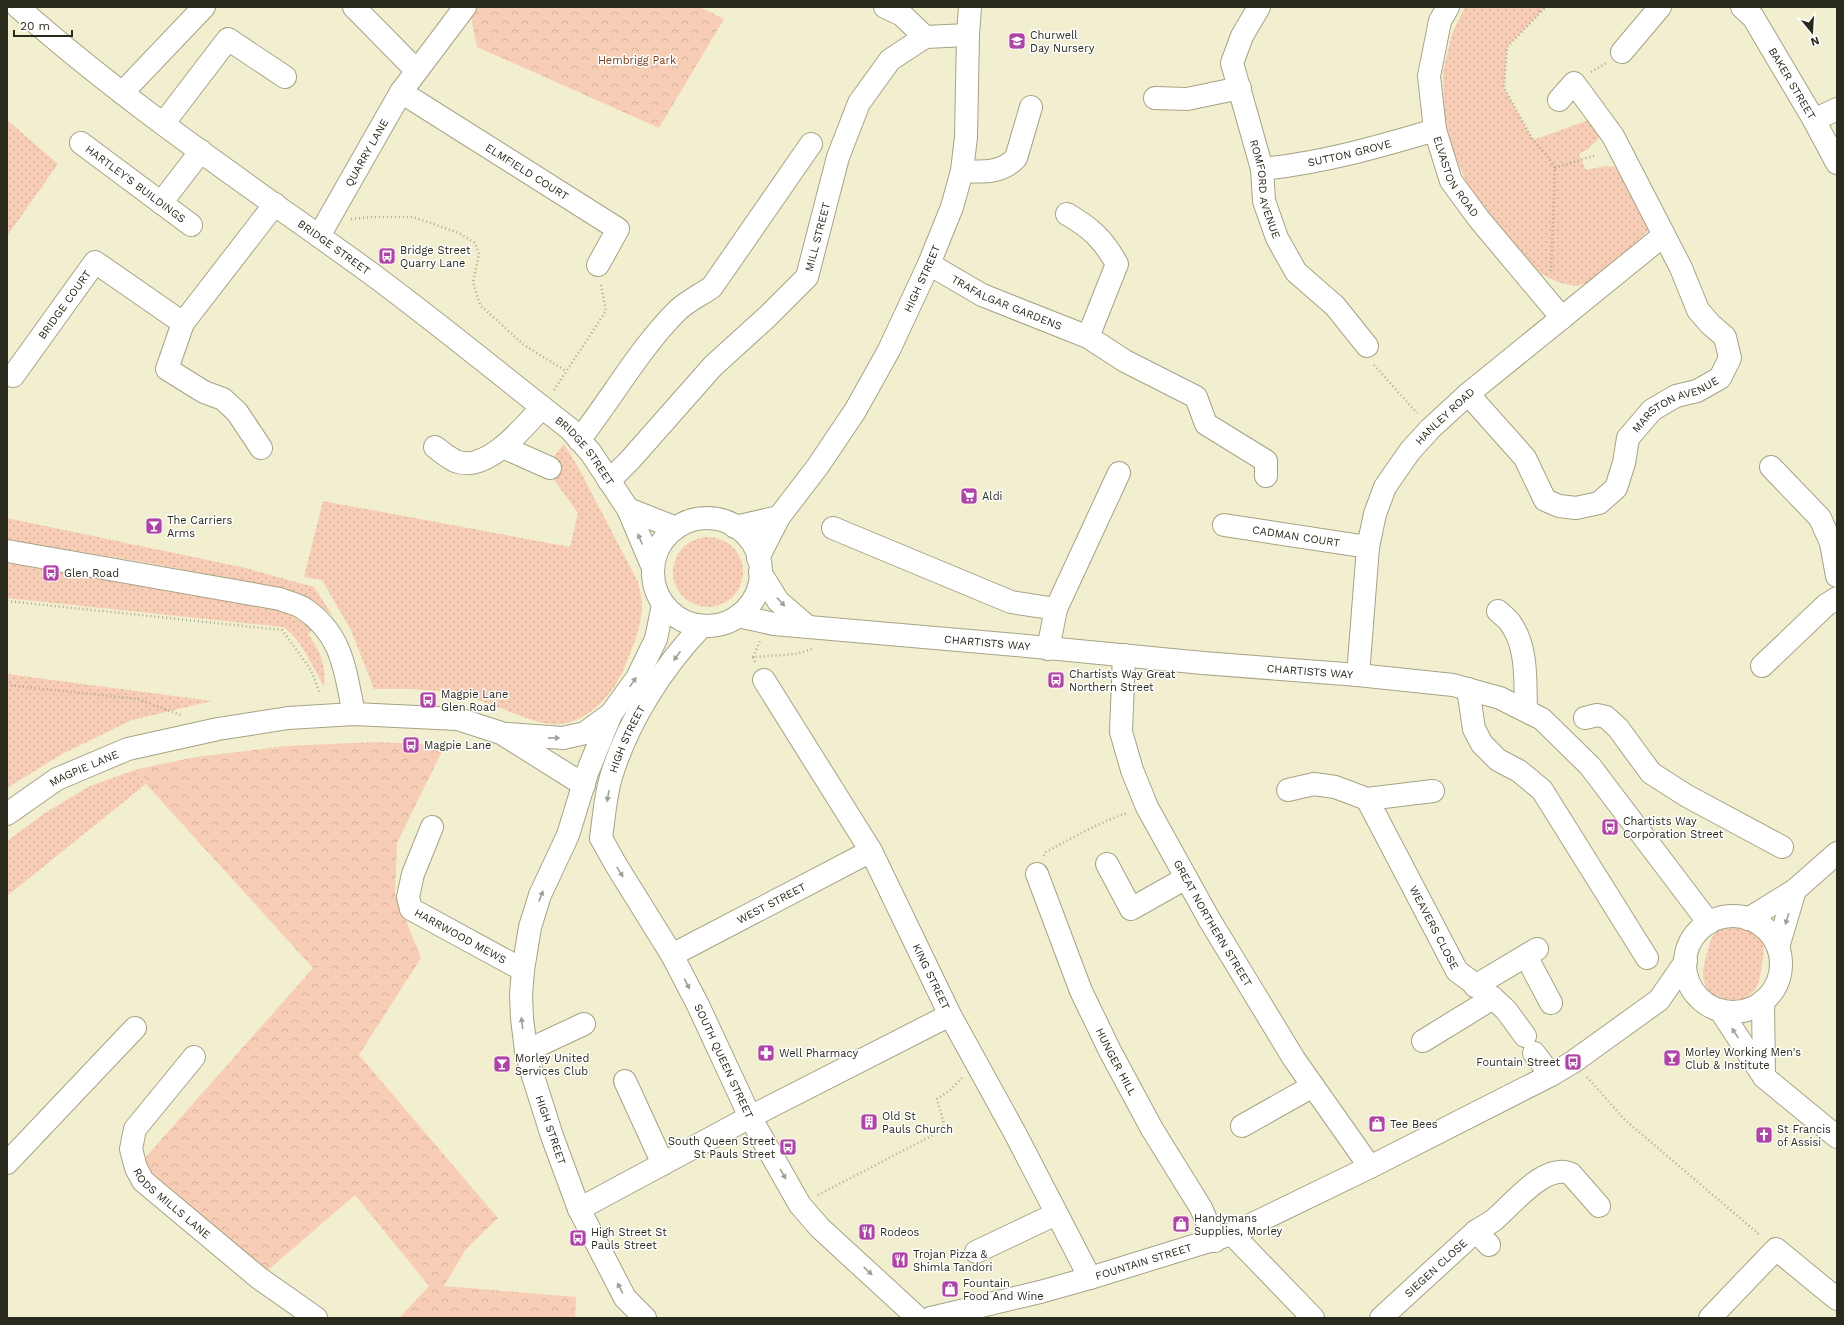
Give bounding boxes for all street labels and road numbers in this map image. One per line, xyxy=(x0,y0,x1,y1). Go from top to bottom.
street label: BAKER STREET xyxy=(1766,45,1818,122)
street label: QUARRY LANE xyxy=(342,117,391,189)
street label: ELVASTON ROAD xyxy=(1430,134,1481,220)
street label: SUTTON GROVE xyxy=(1307,137,1393,169)
street label: ROMFORD AVENUE xyxy=(1247,138,1283,240)
street label: ELMFIELD COURT xyxy=(483,141,571,203)
street label: HARTLEY'S BUILDINGS xyxy=(83,143,188,226)
street label: MILL STREET xyxy=(803,201,833,273)
street label: BRIDGE STREET xyxy=(295,217,373,278)
street label: HIGH STREET xyxy=(901,243,943,315)
street label: BRIDGE COURT xyxy=(36,268,94,342)
street label: TRAFALGAR GARDENS xyxy=(949,273,1064,333)
street label: MARSTON AVENUE xyxy=(1630,374,1721,435)
street label: HANLEY ROAD xyxy=(1413,385,1477,448)
street label: BRIDGE STREET xyxy=(552,414,617,488)
street label: CADMAN COURT xyxy=(1251,523,1341,550)
street label: CHARTISTS WAY xyxy=(944,633,1032,653)
street label: CHARTISTS WAY xyxy=(1266,662,1354,682)
street label: HIGH STREET xyxy=(607,703,648,775)
street label: MAGPIE LANE xyxy=(47,748,121,789)
street label: GREAT NORTHERN STREET xyxy=(1171,858,1255,989)
street label: WEST STREET xyxy=(735,880,808,927)
street label: WEAVERS CLOSE xyxy=(1407,884,1461,972)
street label: HARRWOOD MEWS xyxy=(412,906,508,967)
street label: KING STREET xyxy=(910,942,953,1012)
street label: SOUTH QUEEN STREET xyxy=(691,1002,756,1121)
street label: HUNGER HILL xyxy=(1093,1026,1139,1098)
street label: HIGH STREET xyxy=(533,1094,569,1167)
street label: RODS MILLS LANE xyxy=(130,1166,213,1242)
street label: SIEGEN CLOSE xyxy=(1402,1237,1470,1300)
street label: FOUNTAIN STREET xyxy=(1094,1241,1194,1283)

